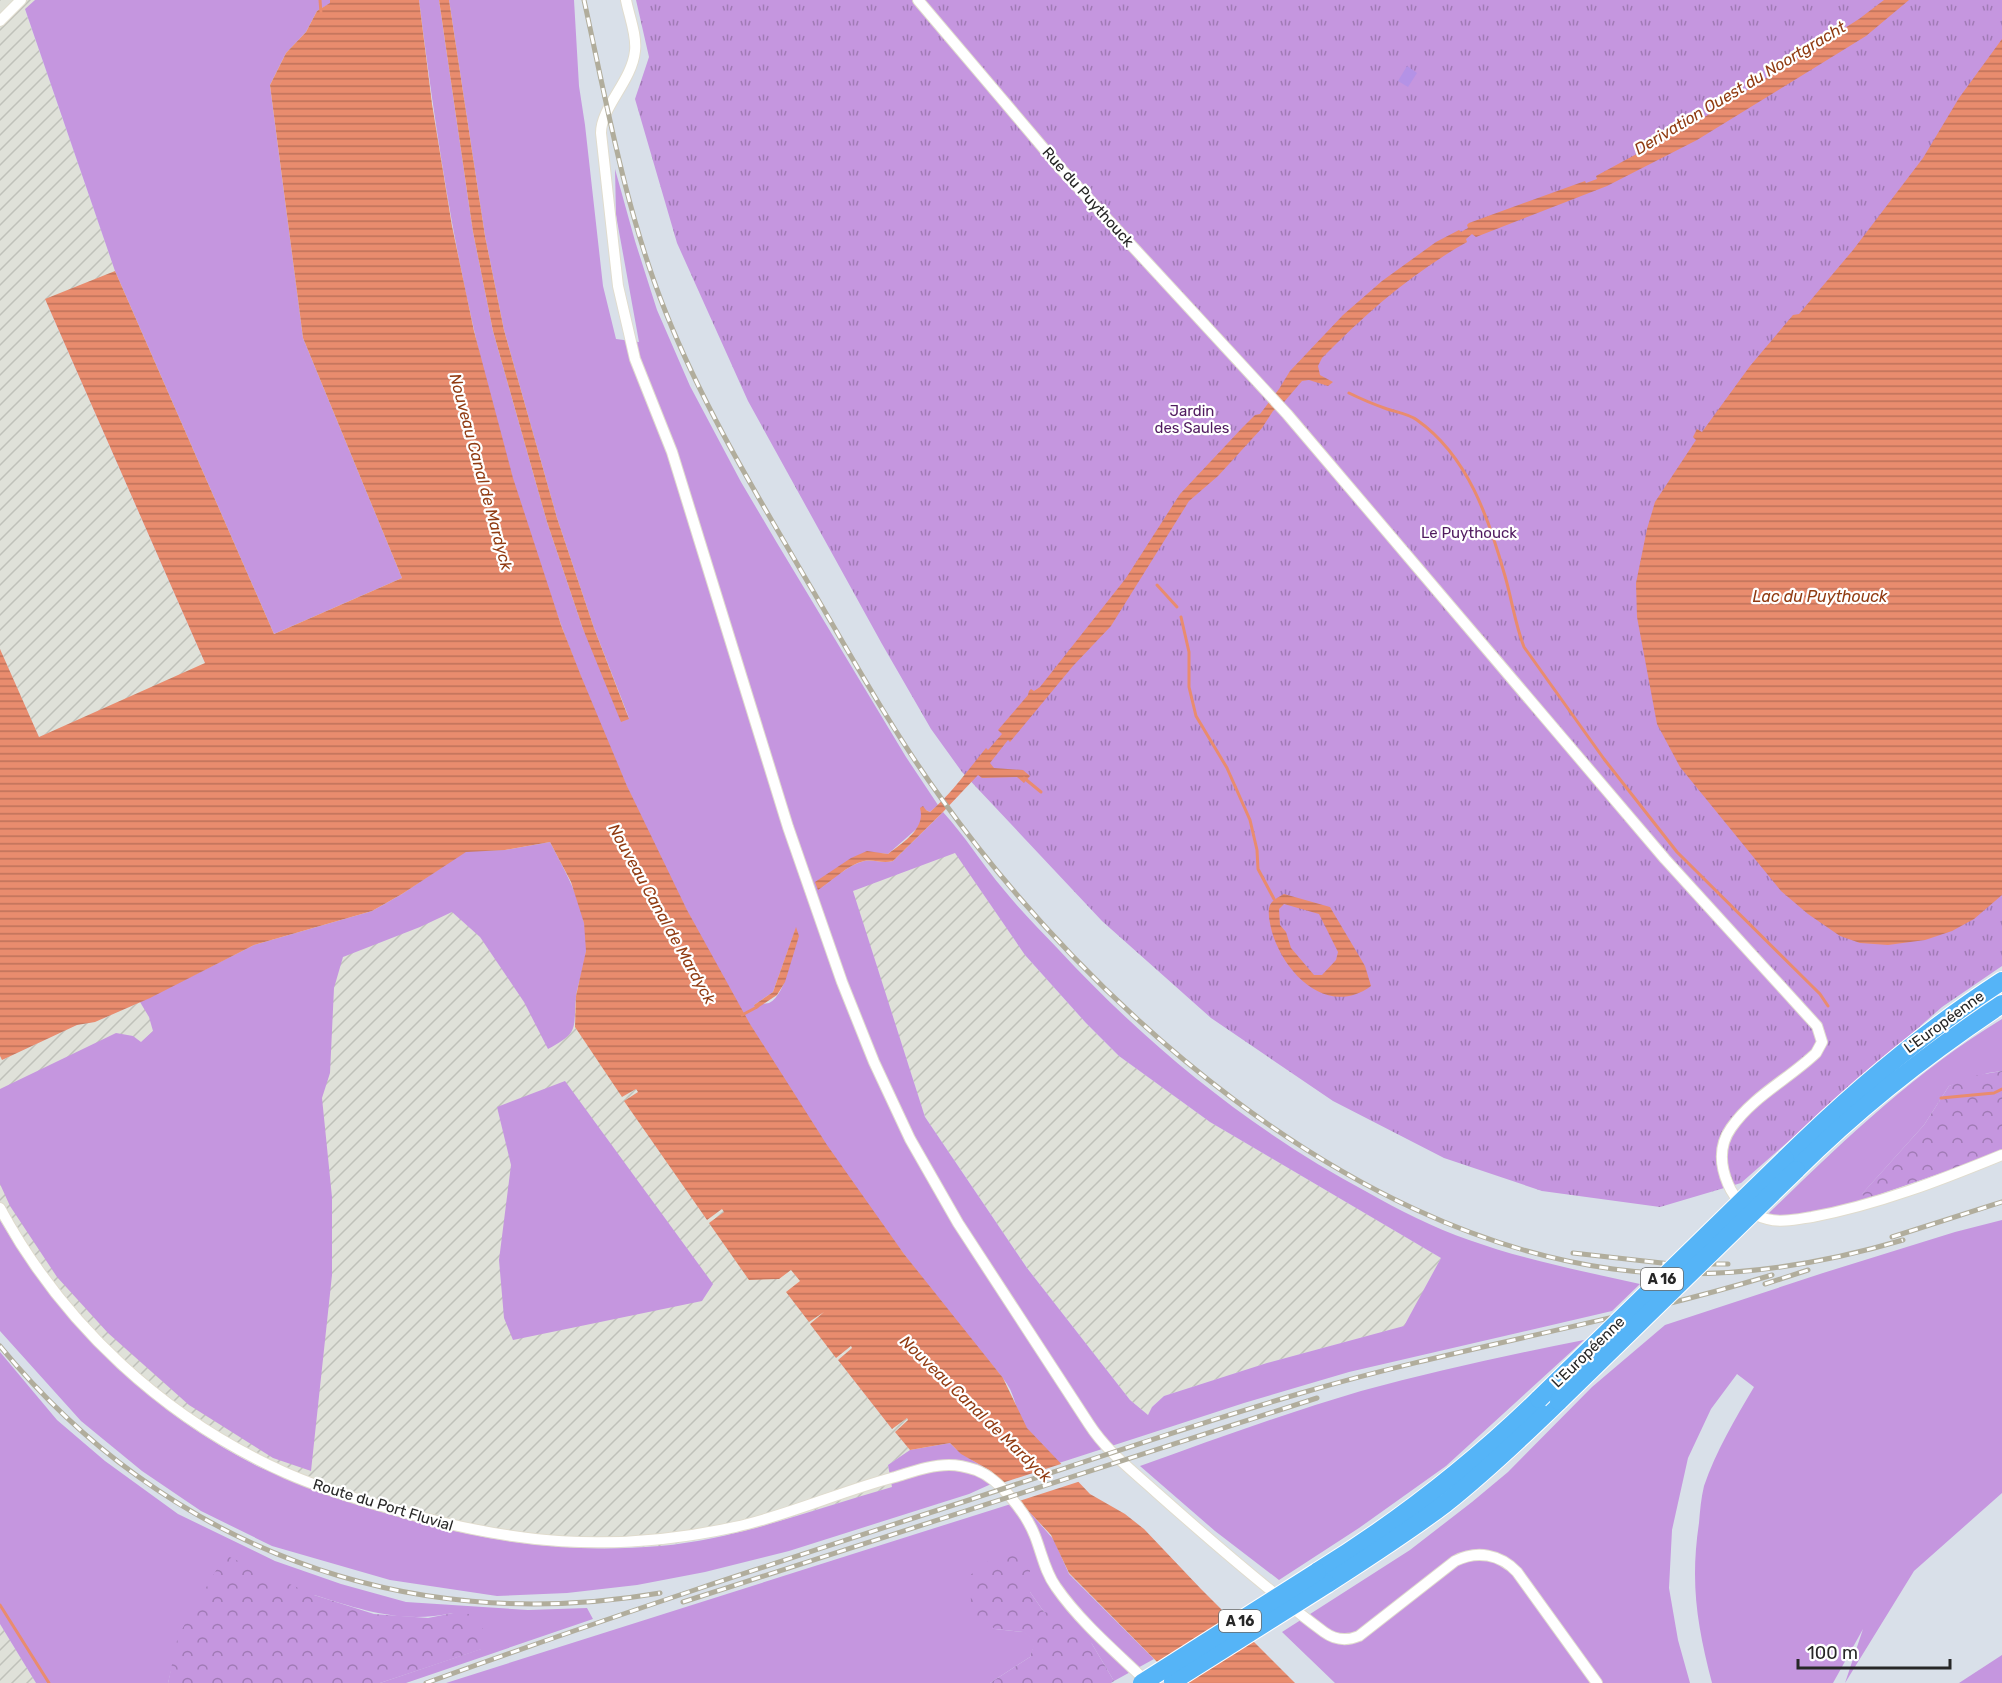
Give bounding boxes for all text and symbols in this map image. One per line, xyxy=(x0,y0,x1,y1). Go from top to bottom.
water label: Derivation Ouest du Noortgracht xyxy=(1631,17,1850,159)
street label: Rue du Puythouck xyxy=(1038,143,1138,251)
water label: Nouveau Canal de Mardyck xyxy=(446,371,517,573)
park label: Jardin des Saules xyxy=(1155,402,1230,437)
park label: Le Puythouck xyxy=(1421,524,1517,542)
water label: Lac du Puythouck xyxy=(1753,587,1888,606)
water label: Nouveau Canal de Mardyck xyxy=(604,821,720,1008)
street label: L'Européenne xyxy=(1900,987,1988,1057)
road number: A 16 xyxy=(1641,1268,1683,1290)
street label: L'Européenne xyxy=(1548,1313,1628,1391)
water label: Nouveau Canal de Mardyck xyxy=(896,1332,1056,1487)
street label: Route du Port Fluvial xyxy=(311,1475,455,1535)
road number: A 16 xyxy=(1219,1610,1261,1632)
scale bar xyxy=(1798,1632,1950,1670)
text: 100 m xyxy=(1807,1642,1858,1664)

